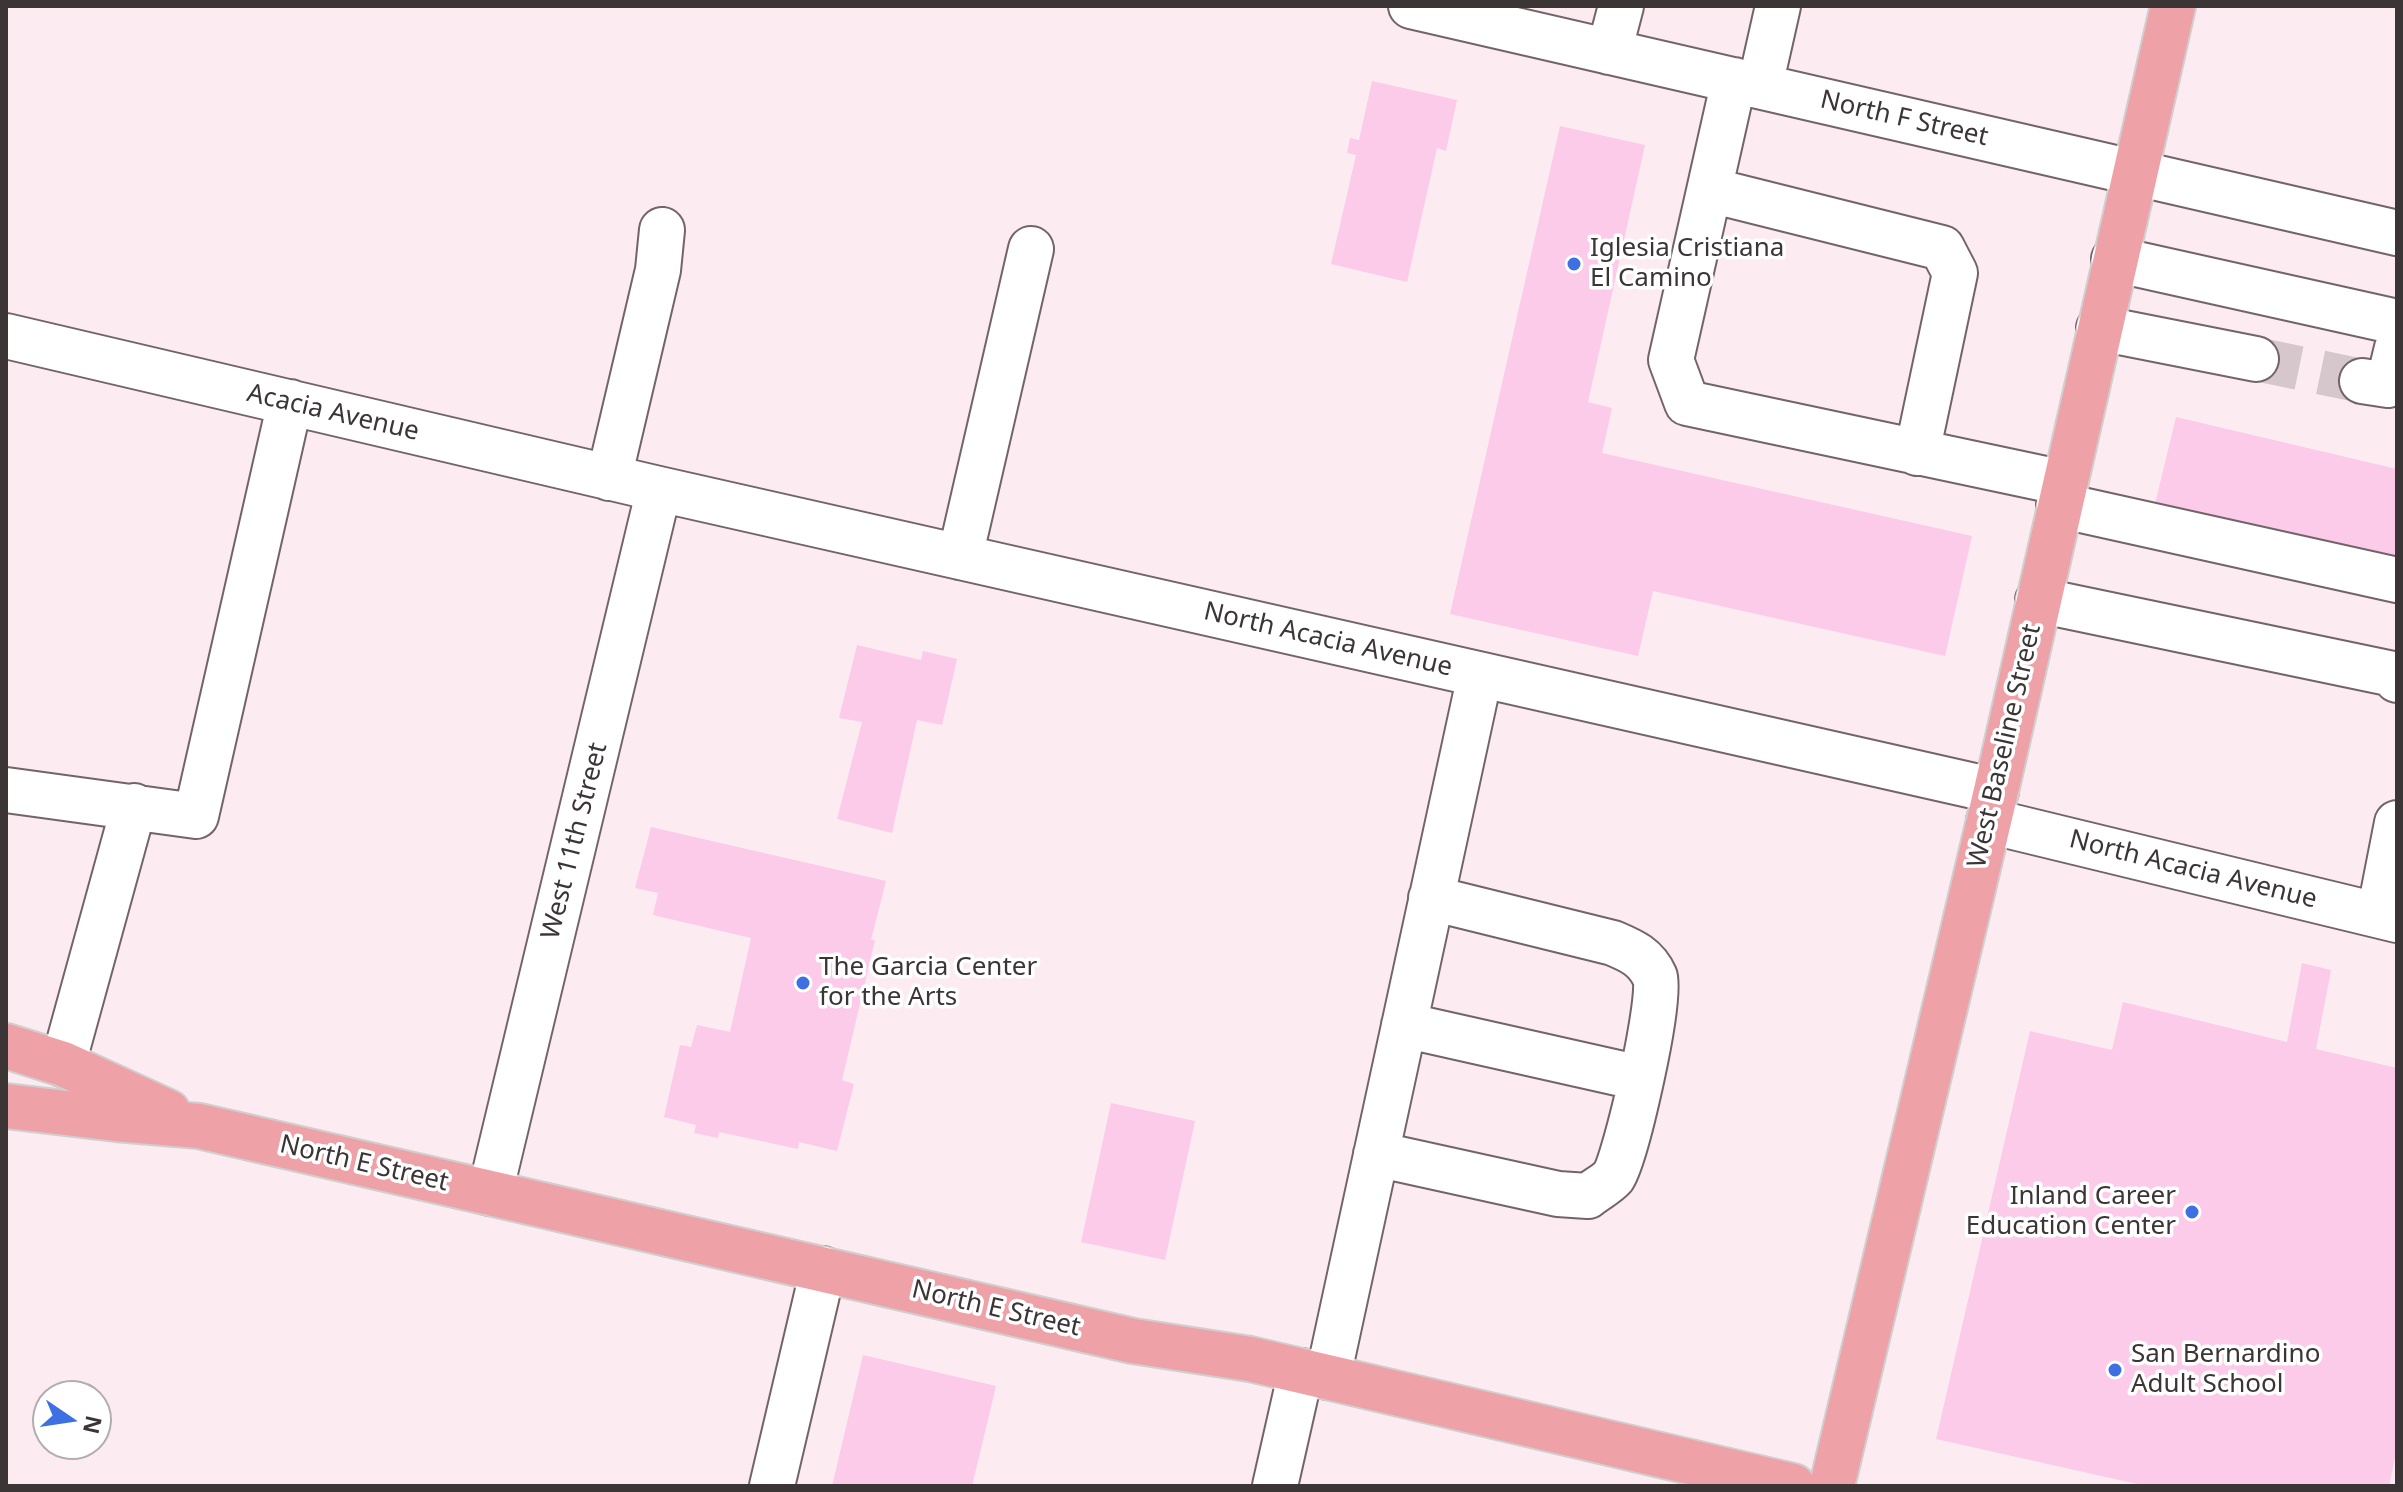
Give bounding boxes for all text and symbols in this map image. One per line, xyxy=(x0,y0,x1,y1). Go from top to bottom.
street label: North F Street xyxy=(1817,85,1991,153)
place label: Iglesia Cristiana El Camino xyxy=(1590,233,1784,294)
marker: Iglesia Cristiana El Camino xyxy=(1565,255,1583,273)
street label: Acacia Avenue xyxy=(244,378,422,448)
street label: North Acacia Avenue xyxy=(1201,596,1455,684)
street label: West Baseline Street xyxy=(1962,621,2048,871)
street label: West 11th Street xyxy=(535,739,615,943)
street label: North Acacia Avenue xyxy=(2066,824,2320,916)
place label: The Garcia Center for the Arts xyxy=(819,952,1037,1014)
marker: The Garcia Center for the Arts xyxy=(794,974,812,992)
street label: North E Street xyxy=(277,1129,451,1199)
place label: Inland Career Education Center xyxy=(1966,1181,2176,1242)
marker: Inland Career Education Center xyxy=(2183,1203,2201,1221)
street label: North E Street xyxy=(909,1274,1083,1344)
place label: San Bernardino Adult School xyxy=(2131,1339,2320,1400)
marker: San Bernardino Adult School xyxy=(2106,1361,2124,1379)
north arrow xyxy=(32,1380,112,1460)
text: N xyxy=(77,1413,110,1437)

